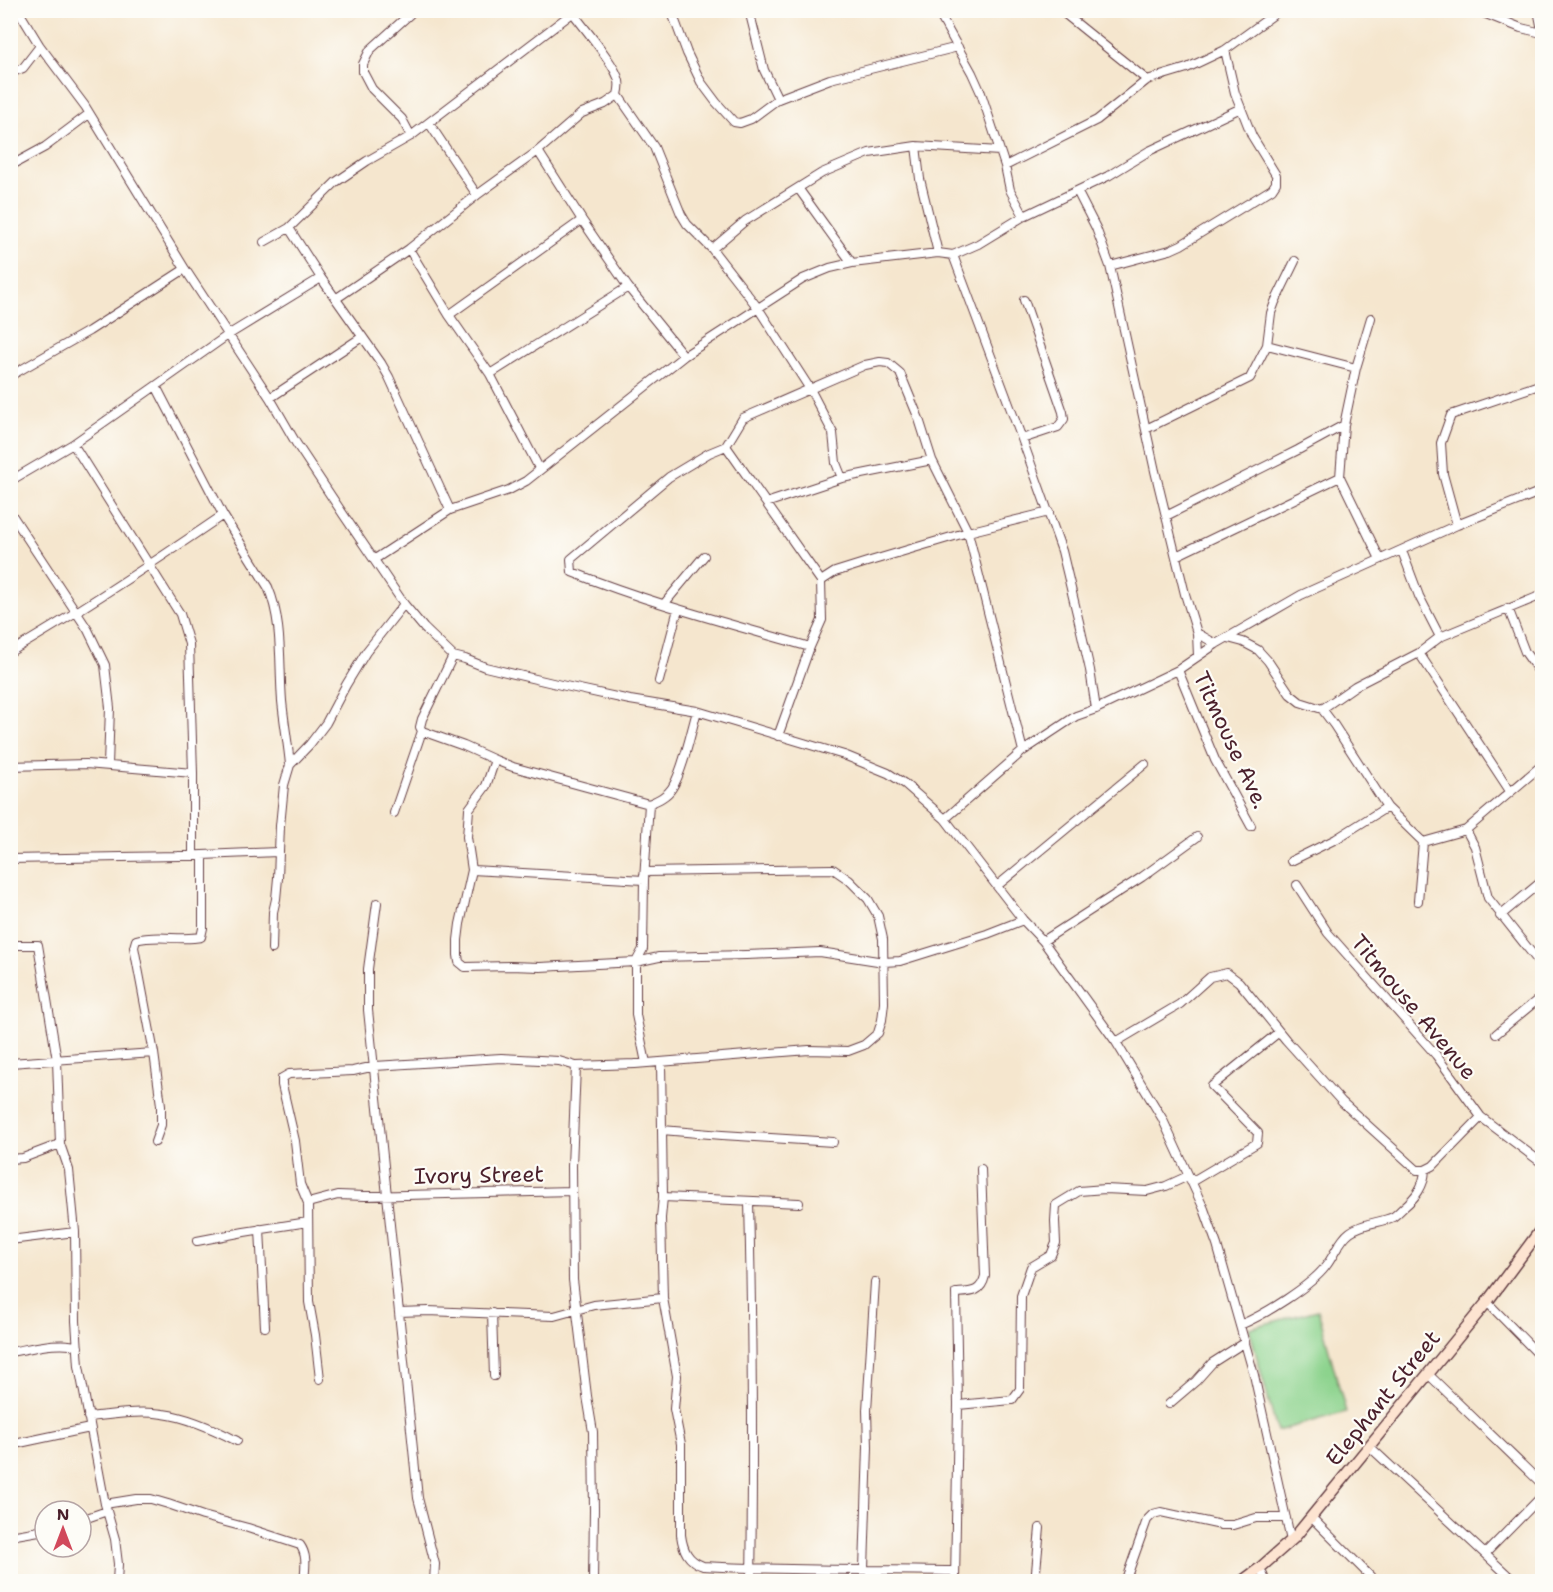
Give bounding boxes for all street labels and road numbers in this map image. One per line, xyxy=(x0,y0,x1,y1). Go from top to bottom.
street label: Titmouse Ave. xyxy=(1187,667,1275,813)
street label: Titmouse Avenue xyxy=(1345,928,1483,1086)
street label: Ivory Street xyxy=(414,1159,544,1191)
street label: Elephant Street xyxy=(1319,1324,1447,1472)

